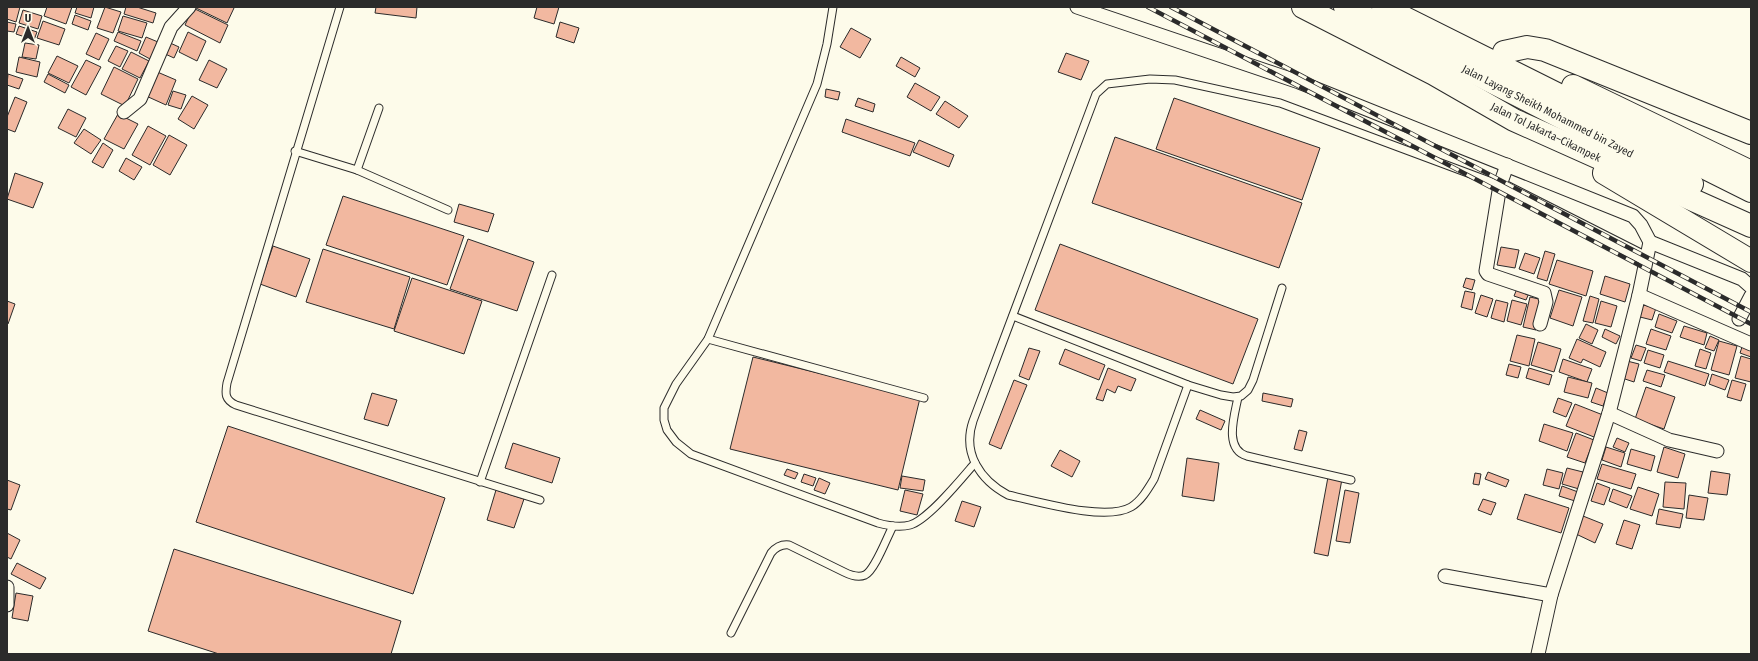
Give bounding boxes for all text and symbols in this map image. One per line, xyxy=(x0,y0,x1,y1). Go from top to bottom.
north arrow xyxy=(8,8,48,48)
text: U xyxy=(25,12,31,25)
street label: Jalan Layang Sheikh Mohammed bin Zayed xyxy=(1460,62,1636,161)
street label: Jalan Tol Jakarta–Cikampek xyxy=(1489,100,1604,165)

